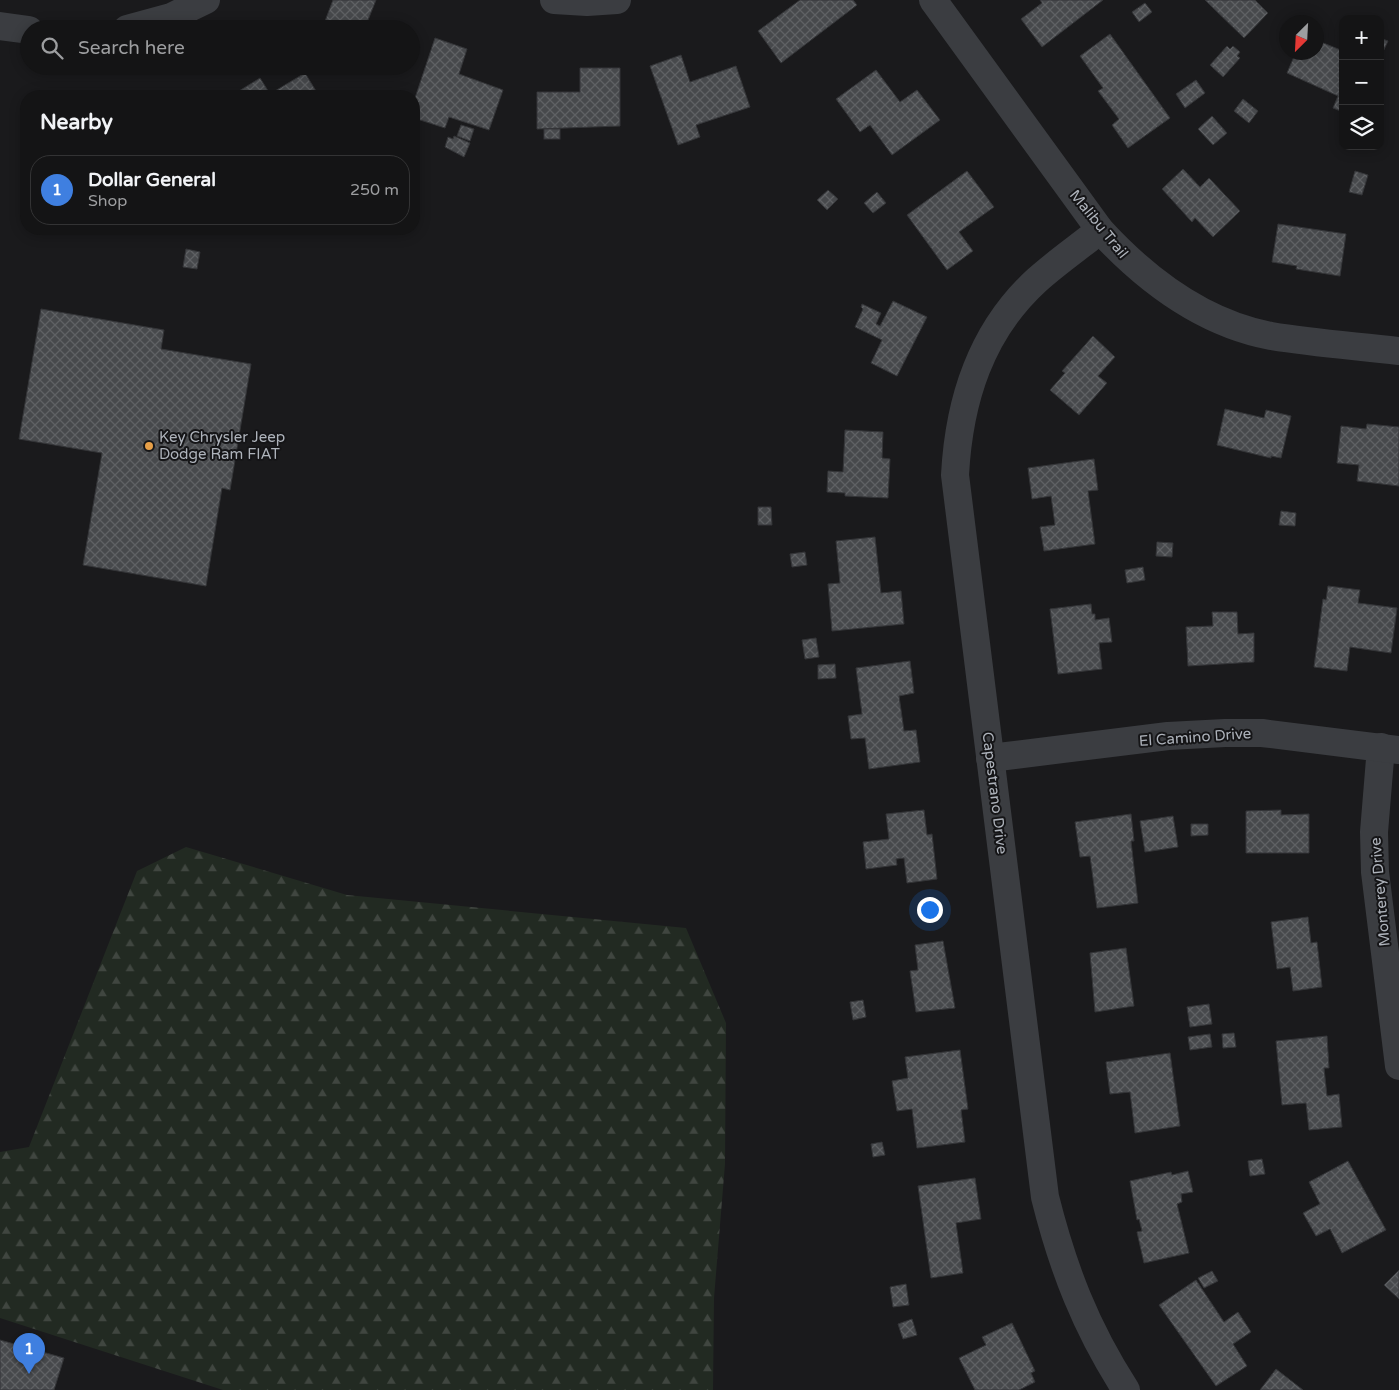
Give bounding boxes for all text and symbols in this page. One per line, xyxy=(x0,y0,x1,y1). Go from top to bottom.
north arrow xyxy=(1279,15,1324,60)
map controls xyxy=(1339,15,1384,150)
button: + xyxy=(1339,15,1384,60)
search box xyxy=(20,20,420,75)
icon: search xyxy=(38,34,66,62)
text: Search here xyxy=(78,37,185,59)
button: − xyxy=(1339,60,1384,105)
button: layers xyxy=(1339,105,1384,150)
text: Nearby xyxy=(40,110,113,135)
text: Dollar General xyxy=(88,169,216,191)
text: 1 xyxy=(52,180,62,200)
text: 250 m xyxy=(350,180,399,200)
street label: Malibu Trail xyxy=(1066,186,1132,262)
text: Shop xyxy=(88,191,127,211)
place label: Key Chrysler Jeep Dodge Ram FIAT xyxy=(159,428,285,463)
marker: Key Chrysler Jeep Dodge Ram FIAT xyxy=(143,440,155,452)
street label: El Camino Drive xyxy=(1138,724,1252,750)
street label: Capestrano Drive xyxy=(979,731,1011,855)
street label: Monterey Drive xyxy=(1366,837,1394,947)
your location xyxy=(917,897,943,923)
pin: 1 xyxy=(13,1333,45,1374)

